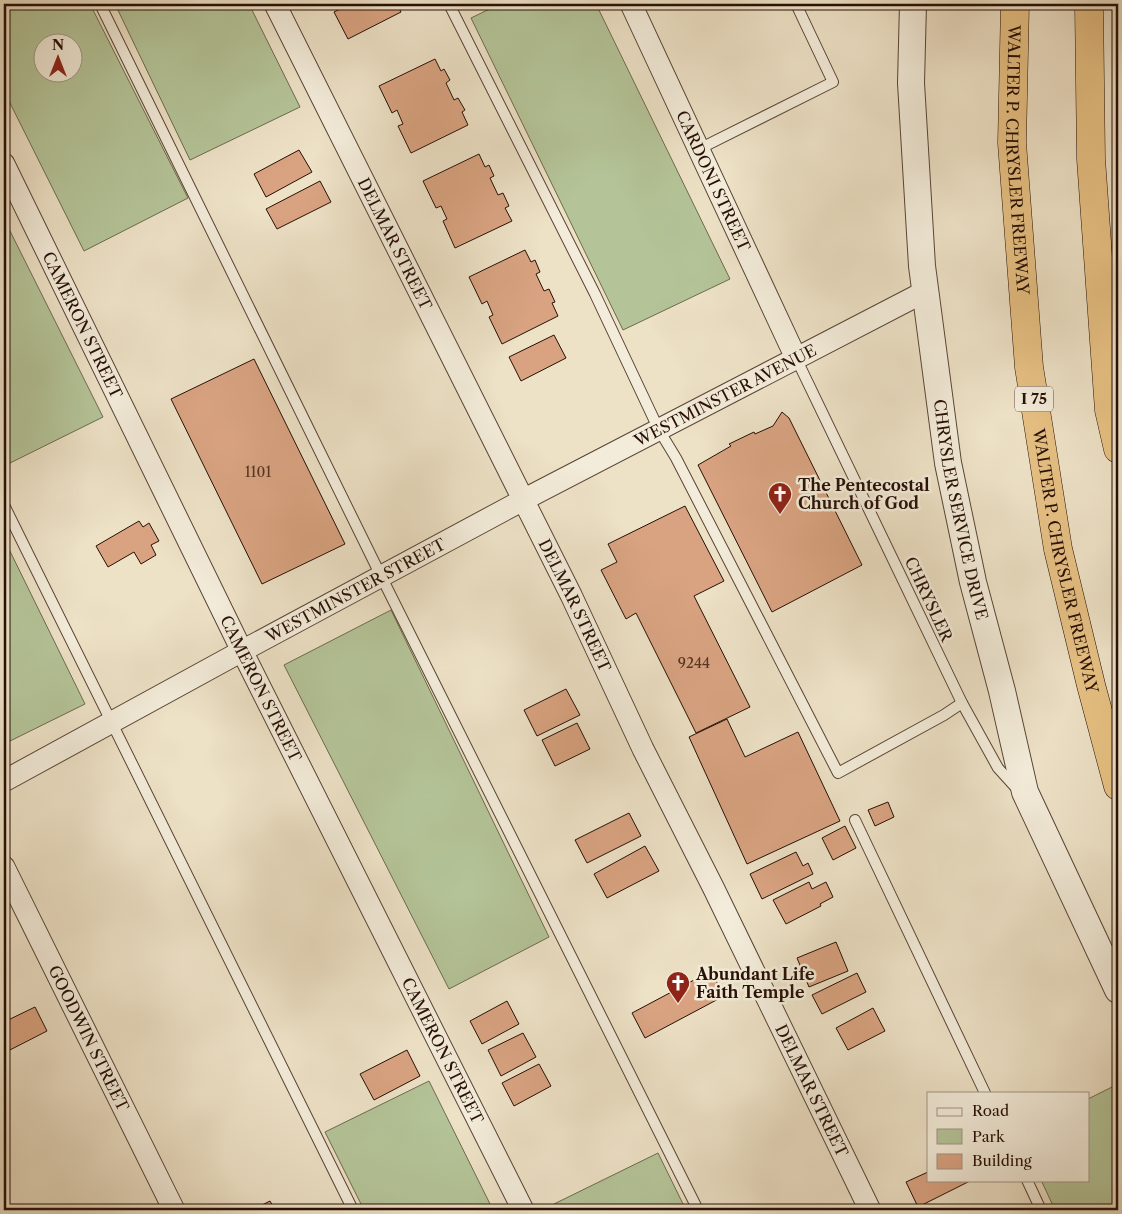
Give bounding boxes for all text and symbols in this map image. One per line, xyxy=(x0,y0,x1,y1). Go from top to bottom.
street label: WALTER P. CHRYSLER FREEWAY xyxy=(1002,24,1034,296)
north arrow xyxy=(32,32,82,82)
text: N xyxy=(52,36,64,54)
street label: CARDONI STREET xyxy=(672,107,755,254)
street label: DELMAR STREET xyxy=(354,174,436,313)
street label: CAMERON STREET xyxy=(38,248,127,402)
street label: WESTMINSTER AVENUE xyxy=(630,340,820,451)
road number: I 75 xyxy=(1015,386,1053,412)
street label: CHRYSLER SERVICE DRIVE xyxy=(931,397,993,621)
street label: WALTER P. CHRYSLER FREEWAY xyxy=(1029,426,1103,696)
house number: 1101 xyxy=(245,463,271,481)
place label: The Pentecostal Church of God xyxy=(798,475,930,513)
church icon: The Pentecostal Church of God xyxy=(767,481,793,515)
street label: WESTMINSTER STREET xyxy=(261,534,449,647)
street label: DELMAR STREET xyxy=(535,536,615,675)
street label: CHRYSLER xyxy=(901,554,957,644)
street label: CAMERON STREET xyxy=(216,612,306,765)
house number: 9244 xyxy=(678,654,710,672)
street label: GOODWIN STREET xyxy=(44,962,133,1114)
place label: Abundant Life Faith Temple xyxy=(695,964,815,1002)
church icon: Abundant Life Faith Temple xyxy=(665,970,691,1004)
street label: CAMERON STREET xyxy=(398,974,488,1127)
street label: DELMAR STREET xyxy=(771,1021,853,1160)
legend xyxy=(927,1092,1090,1182)
text: Road xyxy=(972,1101,1009,1120)
text: Park xyxy=(972,1127,1006,1146)
text: Building xyxy=(972,1151,1032,1170)

